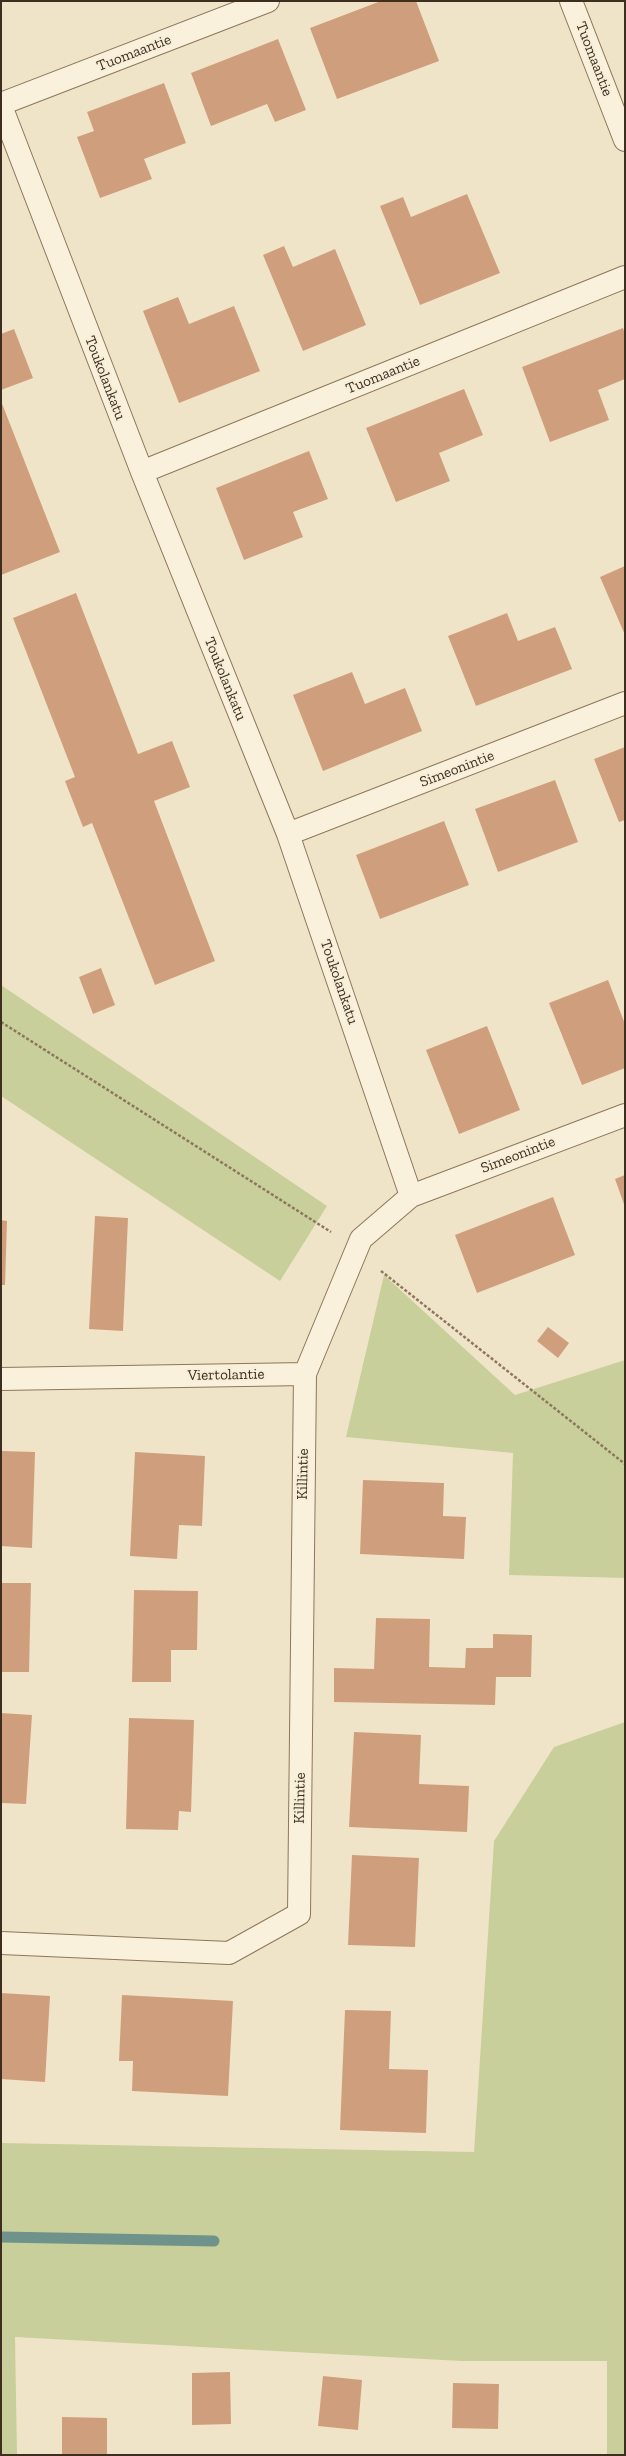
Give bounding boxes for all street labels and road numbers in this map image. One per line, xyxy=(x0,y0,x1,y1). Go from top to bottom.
street label: Tuomaantie xyxy=(572,19,616,99)
street label: Tuomaantie xyxy=(94,31,174,75)
street label: Toukolankatu xyxy=(81,333,129,423)
street label: Tuomaantie xyxy=(343,352,423,398)
street label: Toukolankatu xyxy=(200,635,250,723)
street label: Simeonintie xyxy=(417,747,497,791)
street label: Toukolankatu xyxy=(316,937,362,1027)
street label: Simeonintie xyxy=(478,1133,558,1177)
street label: Viertolantie xyxy=(187,1365,265,1385)
street label: Killintie xyxy=(294,1448,312,1500)
street label: Killintie xyxy=(291,1772,309,1824)

